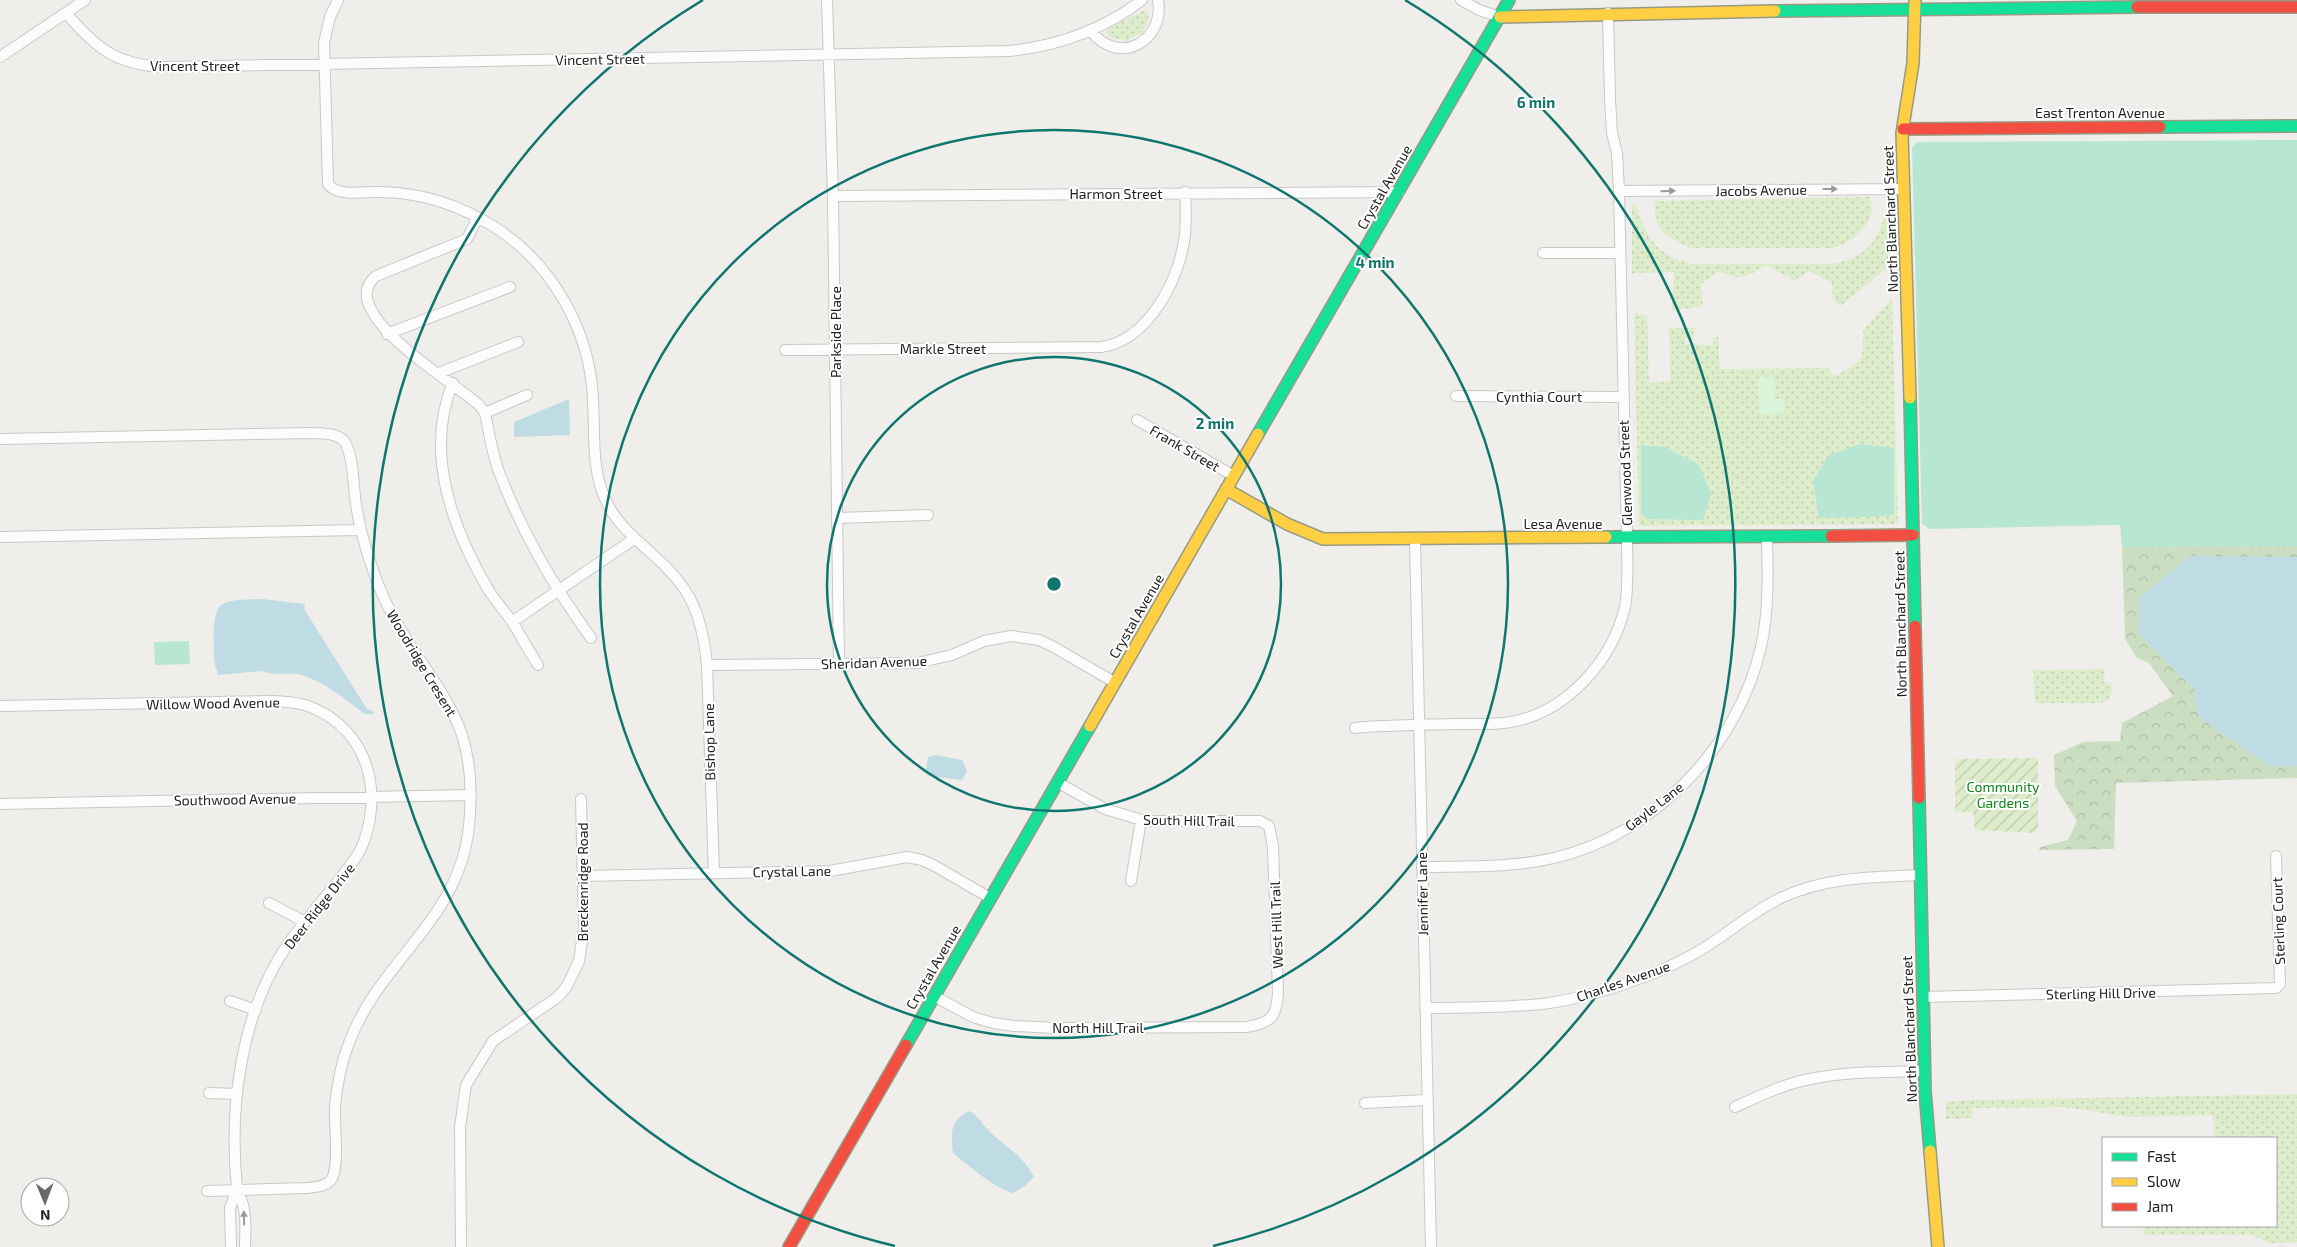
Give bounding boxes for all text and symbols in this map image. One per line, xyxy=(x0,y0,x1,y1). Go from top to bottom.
street label: Vincent Street xyxy=(555,50,645,68)
street label: Vincent Street xyxy=(150,57,240,74)
text: 6 min xyxy=(1517,93,1555,111)
street label: East Trenton Avenue xyxy=(2035,104,2165,121)
street label: Crystal Avenue xyxy=(1353,142,1415,232)
street label: North Blanchard Street xyxy=(1879,145,1901,293)
street label: Jacobs Avenue xyxy=(1715,181,1807,199)
street label: Harmon Street xyxy=(1069,185,1163,202)
one-way arrow xyxy=(1822,185,1838,193)
one-way arrow xyxy=(1660,187,1676,195)
text: 4 min xyxy=(1355,253,1395,271)
street label: Parkside Place xyxy=(827,286,844,378)
street label: Markle Street xyxy=(900,340,986,357)
street label: Cynthia Court xyxy=(1496,388,1582,405)
text: 2 min xyxy=(1196,414,1234,432)
street label: Glenwood Street xyxy=(1615,420,1635,526)
street label: Frank Street xyxy=(1147,421,1223,475)
street label: Lesa Avenue xyxy=(1523,515,1603,532)
street label: North Blanchard Street xyxy=(1890,550,1910,698)
street label: Crystal Avenue xyxy=(1105,571,1167,661)
centre of rings xyxy=(1045,575,1063,593)
street label: Woodridge Cresent xyxy=(383,607,461,719)
street label: Sheridan Avenue xyxy=(821,652,927,672)
street label: Willow Wood Avenue xyxy=(146,693,280,713)
street label: Bishop Lane xyxy=(700,703,718,781)
street label: Gayle Lane xyxy=(1621,778,1687,834)
park label: Community Gardens xyxy=(1967,778,2040,811)
street label: Southwood Avenue xyxy=(174,789,296,809)
street label: South Hill Trail xyxy=(1143,811,1236,829)
street label: Breckenridge Road xyxy=(574,823,591,941)
street label: Jennifer Lane xyxy=(1413,852,1431,936)
street label: Deer Ridge Drive xyxy=(280,860,358,952)
street label: Crystal Lane xyxy=(753,862,831,880)
street label: Sterling Court xyxy=(2268,877,2288,965)
street label: West Hill Trail xyxy=(1266,880,1286,969)
street label: Crystal Avenue xyxy=(902,922,964,1012)
street label: North Blanchard Street xyxy=(1898,955,1920,1103)
street label: Charles Avenue xyxy=(1574,957,1672,1005)
street label: Sterling Hill Drive xyxy=(2046,984,2156,1002)
street label: North Hill Trail xyxy=(1052,1019,1145,1036)
legend xyxy=(2102,1137,2277,1227)
text: Fast xyxy=(2147,1147,2177,1165)
text: Slow xyxy=(2147,1172,2181,1190)
north arrow xyxy=(20,1177,70,1227)
text: Jam xyxy=(2147,1197,2173,1215)
text: N xyxy=(40,1207,50,1224)
one-way arrow xyxy=(240,1210,248,1226)

